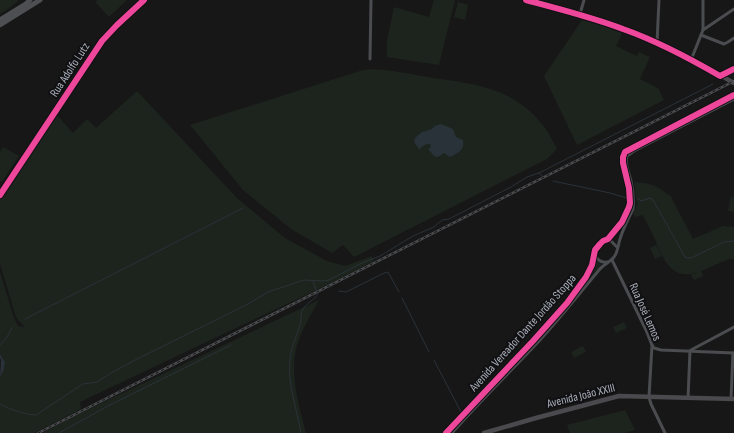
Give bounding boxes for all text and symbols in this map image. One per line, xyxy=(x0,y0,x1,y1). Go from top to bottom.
street label: Rua Adolfo Lutz xyxy=(47,39,94,100)
street label: Avenida Vereador Dante Jordão Stoppa xyxy=(466,271,580,395)
street label: Rua José Lemos xyxy=(626,281,664,343)
street label: Avenida João XXIII xyxy=(544,380,617,412)

